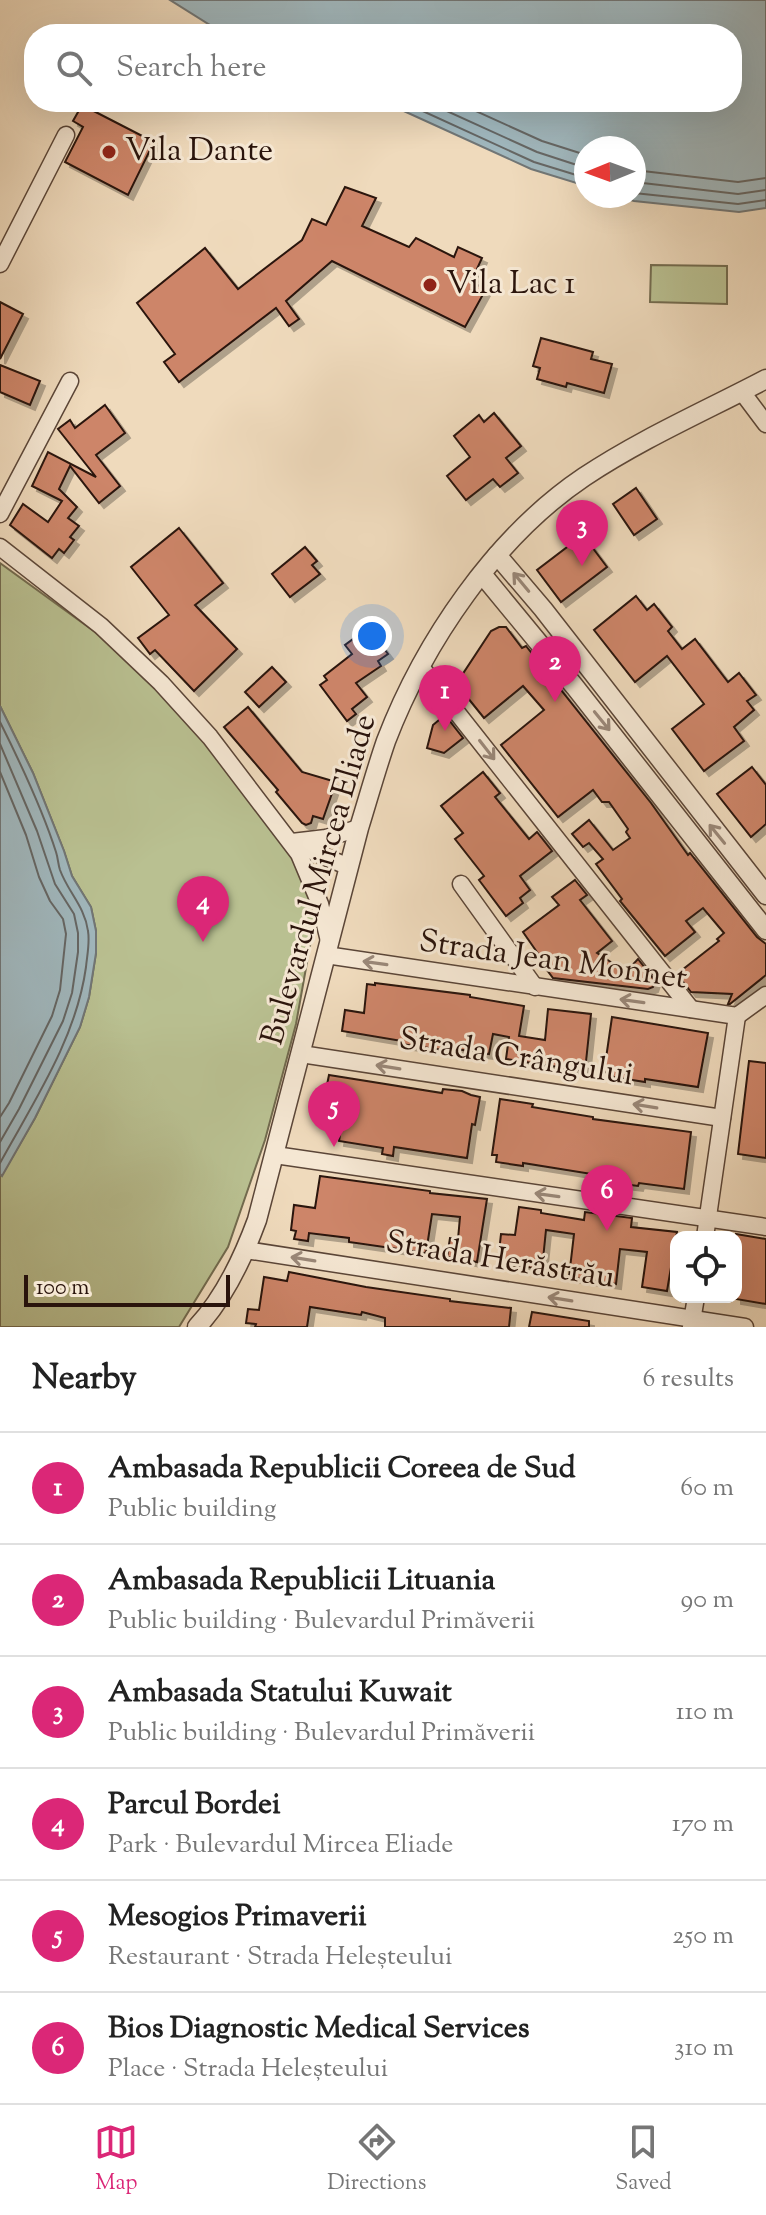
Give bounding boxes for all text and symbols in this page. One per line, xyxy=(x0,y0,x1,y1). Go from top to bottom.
search box xyxy=(24,24,742,112)
icon: search xyxy=(52,46,96,90)
text: Search here xyxy=(116,47,266,90)
place label: Vila Dante xyxy=(125,129,273,175)
north arrow xyxy=(574,136,646,208)
marker: Vila Dante xyxy=(100,143,118,161)
place label: Vila Lac 1 xyxy=(446,262,575,308)
marker: Vila Lac 1 xyxy=(421,276,439,294)
pin: 3 xyxy=(556,500,608,566)
one-way arrow xyxy=(512,572,530,593)
your location xyxy=(352,616,392,656)
pin: 2 xyxy=(529,636,581,702)
pin: 1 xyxy=(419,665,471,731)
street label: Bulevardul Mircea Eliade xyxy=(251,709,389,1051)
one-way arrow xyxy=(593,711,611,731)
one-way arrow xyxy=(478,739,495,760)
one-way arrow xyxy=(708,824,726,845)
pin: 4 xyxy=(177,876,229,942)
street label: Strada Jean Monnet xyxy=(416,919,690,1003)
one-way arrow xyxy=(363,955,388,970)
one-way arrow xyxy=(620,993,646,1008)
street label: Strada Crângului xyxy=(395,1017,637,1099)
one-way arrow xyxy=(376,1059,401,1074)
pin: 5 xyxy=(308,1081,360,1147)
one-way arrow xyxy=(633,1098,658,1113)
pin: 6 xyxy=(581,1165,633,1231)
one-way arrow xyxy=(535,1187,560,1202)
street label: Strada Herăstrău xyxy=(382,1220,618,1302)
map controls xyxy=(670,1231,742,1303)
button: locate xyxy=(670,1231,742,1303)
one-way arrow xyxy=(291,1251,316,1266)
scale bar xyxy=(24,1271,230,1307)
text: 100 m xyxy=(36,1273,89,1305)
one-way arrow xyxy=(548,1290,573,1305)
text: Nearby xyxy=(32,1355,137,1404)
text: 6 results xyxy=(642,1361,734,1398)
text: Ambasada Republicii Coreea de Sud xyxy=(108,1448,576,1491)
text: 1 xyxy=(54,1470,62,1507)
text: 60 m xyxy=(680,1470,734,1507)
text: Public building xyxy=(108,1491,276,1528)
text: Ambasada Republicii Lituania xyxy=(108,1560,495,1603)
text: 2 xyxy=(52,1582,64,1619)
text: 90 m xyxy=(681,1582,734,1619)
text: Public building · Bulevardul Primăverii xyxy=(108,1603,535,1640)
text: Ambasada Statului Kuwait xyxy=(108,1672,452,1715)
text: 3 xyxy=(53,1694,63,1731)
text: 110 m xyxy=(676,1694,734,1731)
text: Public building · Bulevardul Primăverii xyxy=(108,1715,535,1752)
text: Parcul Bordei xyxy=(108,1784,280,1827)
text: 4 xyxy=(51,1806,65,1843)
text: 170 m xyxy=(672,1806,734,1843)
text: Park · Bulevardul Mircea Eliade xyxy=(108,1827,453,1864)
text: Mesogios Primaverii xyxy=(108,1896,366,1939)
text: 5 xyxy=(54,1918,62,1955)
text: 250 m xyxy=(672,1918,734,1955)
text: Restaurant · Strada Heleșteului xyxy=(108,1939,452,1976)
text: Bios Diagnostic Medical Services xyxy=(108,2008,529,2051)
text: 6 xyxy=(52,2030,64,2067)
text: 310 m xyxy=(674,2030,734,2067)
text: Place · Strada Heleșteului xyxy=(108,2051,388,2088)
tab: Map xyxy=(94,2120,138,2200)
tab: Directions xyxy=(327,2120,426,2200)
tab: Saved xyxy=(615,2120,672,2200)

